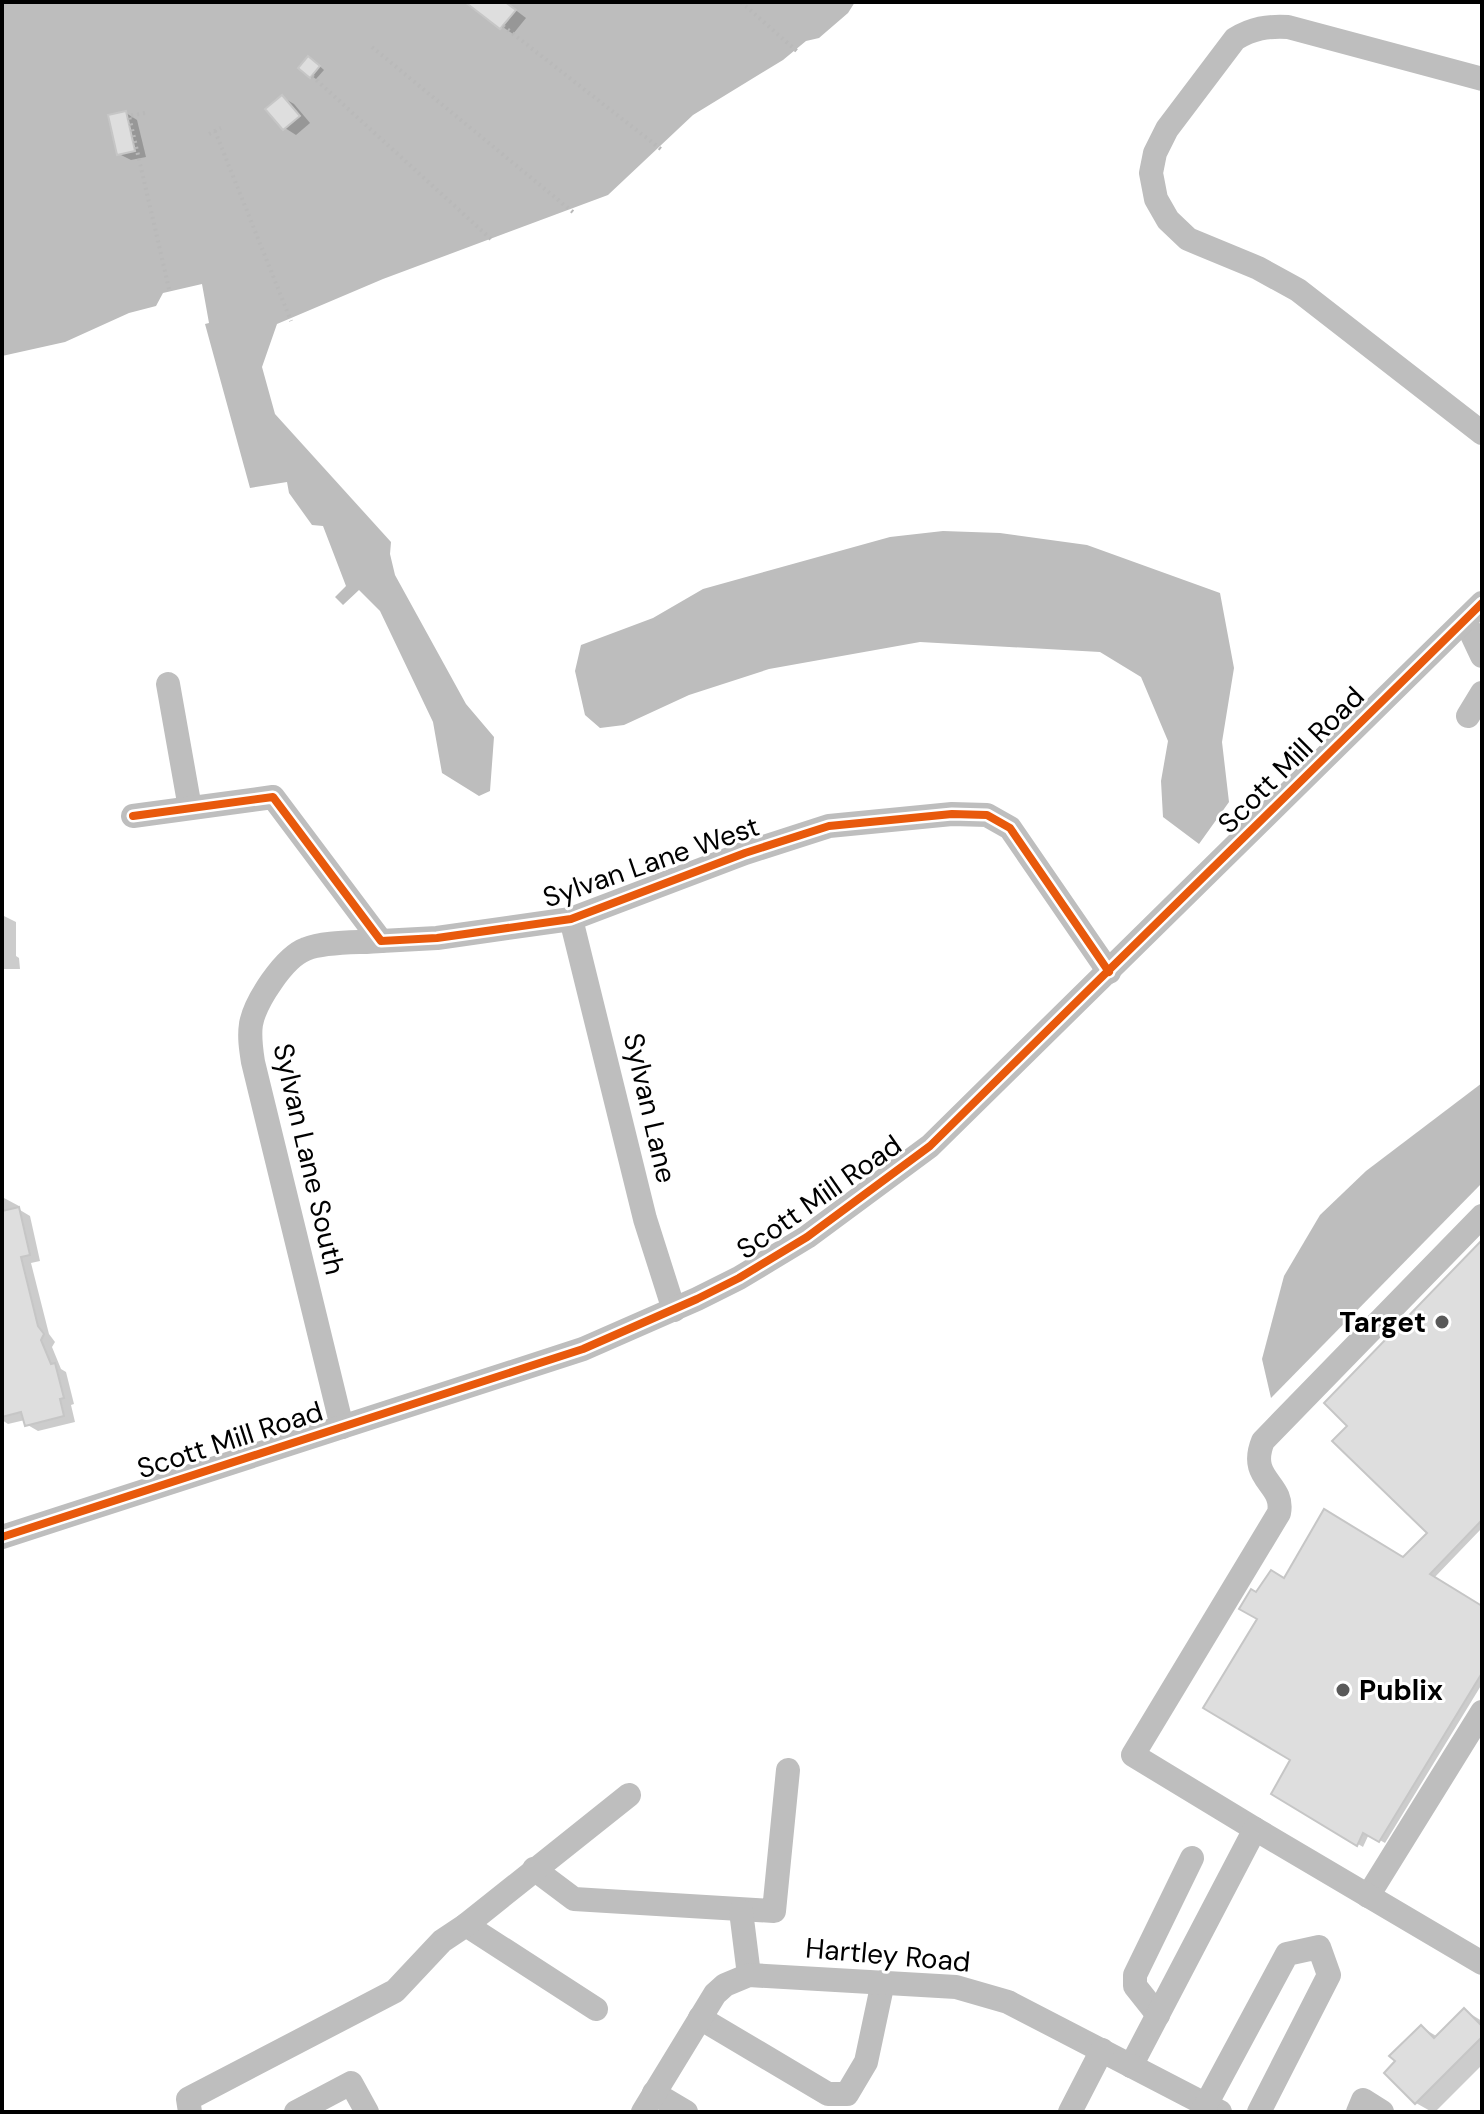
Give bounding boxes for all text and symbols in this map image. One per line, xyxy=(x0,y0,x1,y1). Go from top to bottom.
street label: Scott Mill Road xyxy=(1210,679,1372,841)
street label: Sylvan Lane West xyxy=(538,808,764,916)
street label: Sylvan Lane xyxy=(615,1029,685,1187)
street label: Sylvan Lane South xyxy=(264,1040,354,1278)
street label: Scott Mill Road xyxy=(729,1126,909,1268)
place label: Target xyxy=(1339,1304,1426,1341)
marker: Target xyxy=(1433,1313,1451,1331)
street label: Scott Mill Road xyxy=(132,1393,328,1487)
place label: Publix xyxy=(1359,1672,1443,1709)
marker: Publix xyxy=(1334,1681,1352,1699)
street label: Hartley Road xyxy=(804,1929,972,1981)

